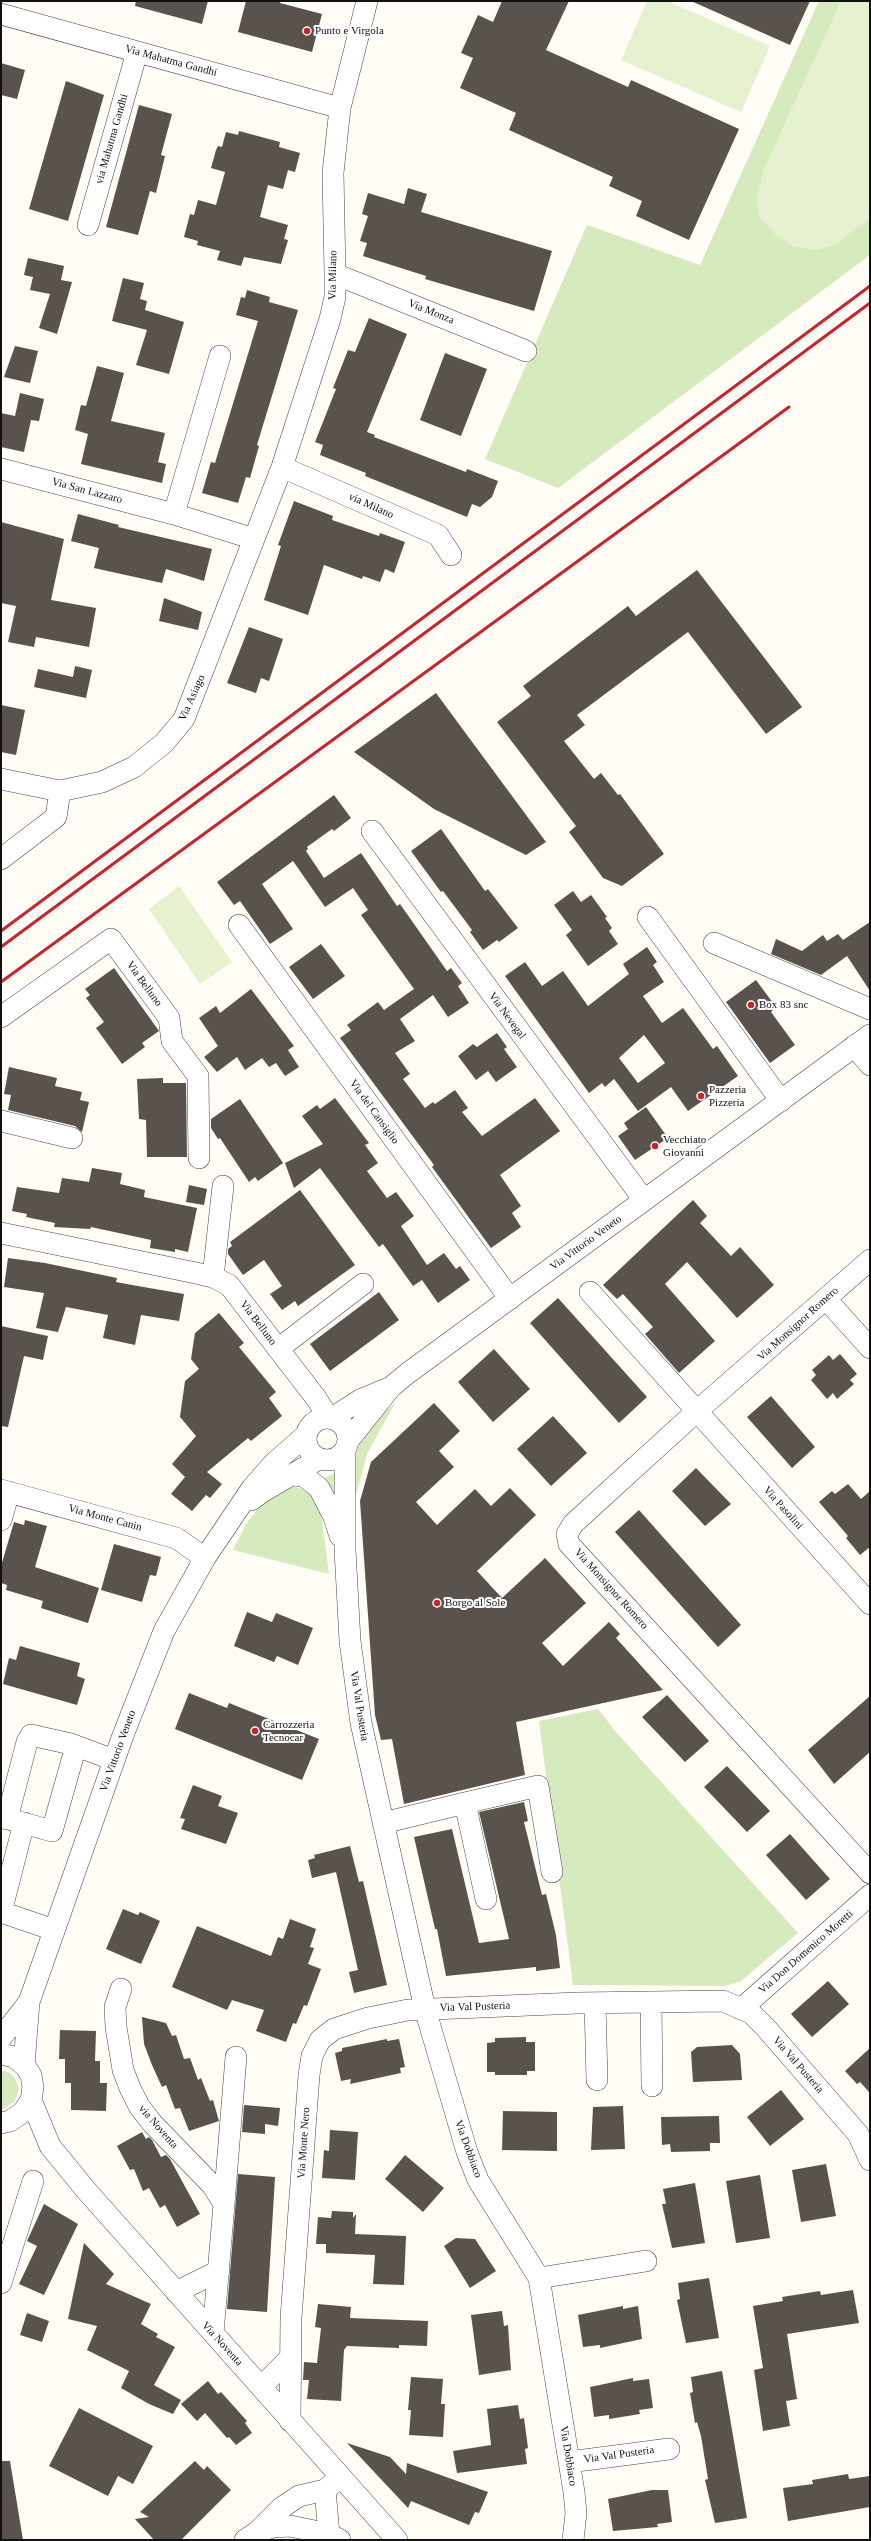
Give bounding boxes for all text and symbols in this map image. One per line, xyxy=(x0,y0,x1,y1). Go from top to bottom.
place label: Punto e Virgola xyxy=(315,24,384,38)
marker: Punto e Virgola xyxy=(302,26,312,36)
street label: Via Mahatma Gandhi xyxy=(124,42,218,80)
street label: via Mahatma Gandhi xyxy=(93,93,131,185)
street label: Via Milano xyxy=(326,250,340,300)
street label: Via Monza xyxy=(406,297,456,327)
street label: Via San Lazzaro xyxy=(50,475,124,507)
street label: via Milano xyxy=(346,490,396,522)
street label: Via Asiago xyxy=(176,673,208,723)
street label: Via Belluno xyxy=(123,959,165,1009)
street label: Via Nevegal xyxy=(486,990,528,1042)
place label: Box 83 snc xyxy=(759,998,808,1012)
marker: Box 83 snc xyxy=(746,1000,756,1010)
street label: Via del Cansiglio xyxy=(346,1077,402,1147)
place label: Pazzeria Pizzeria xyxy=(709,1083,746,1109)
marker: Pazzeria Pizzeria xyxy=(696,1091,706,1101)
place label: Vecchiato Giovanni xyxy=(663,1133,706,1159)
marker: Vecchiato Giovanni xyxy=(650,1141,660,1151)
street label: Via Vittorio Veneto xyxy=(548,1213,624,1273)
street label: Via Monsignor Romero xyxy=(755,1284,841,1364)
street label: Via Belluno xyxy=(237,1298,279,1348)
street label: Via Pasolini xyxy=(760,1484,806,1532)
street label: Via Monte Canin xyxy=(67,1502,143,1534)
street label: Via Monsignor Romero xyxy=(571,1546,651,1632)
place label: Borgo al Sole xyxy=(445,1596,505,1610)
marker: Borgo al Sole xyxy=(432,1598,442,1608)
street label: Via Val Pusteria xyxy=(347,1670,371,1742)
street label: Via Vittorio Veneto xyxy=(97,1709,139,1793)
place label: Carrozzeria Tecnocar xyxy=(263,1718,314,1744)
marker: Carrozzeria Tecnocar xyxy=(250,1726,260,1736)
street label: Via Don Domenico Moretti xyxy=(756,1907,856,1997)
street label: Via Val Pusteria xyxy=(439,1999,511,2015)
street label: Via Val Pusteria xyxy=(770,2034,826,2096)
street label: via Noventa xyxy=(135,2102,181,2152)
street label: Via Monte Nero xyxy=(295,2107,313,2179)
street label: Via Dobbiaco xyxy=(451,2118,485,2180)
street label: Via Noventa xyxy=(199,2319,245,2369)
street label: Via Dobbiaco xyxy=(557,2425,579,2487)
street label: Via Val Pusteria xyxy=(583,2444,655,2466)

